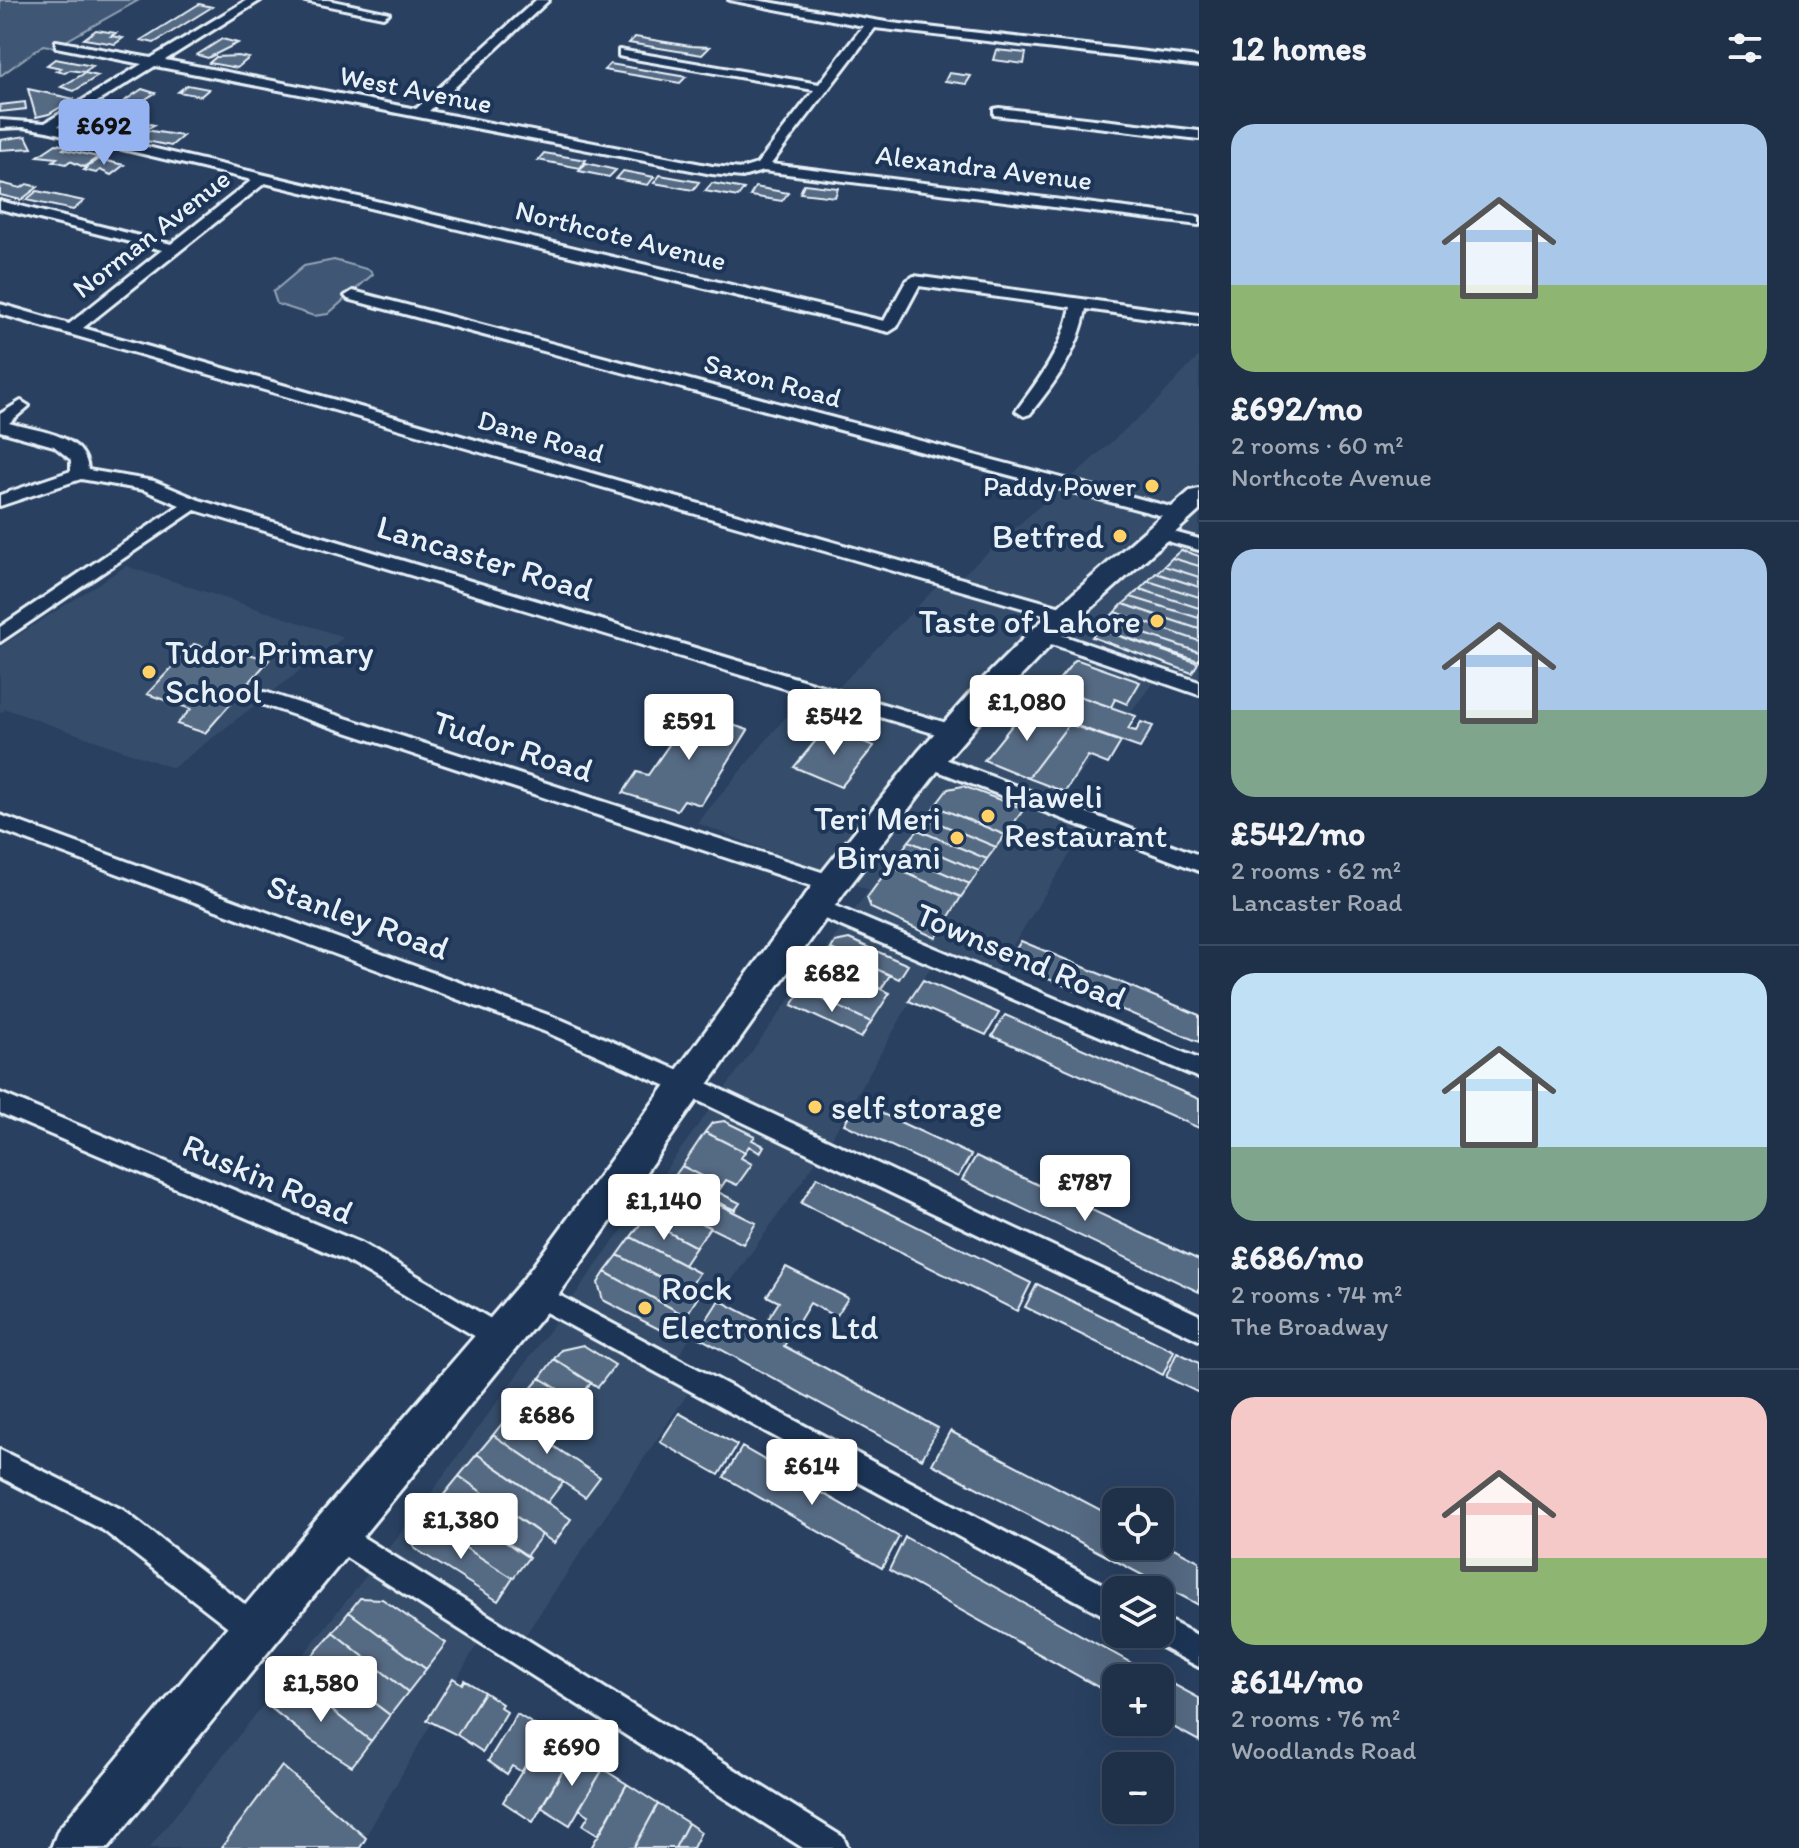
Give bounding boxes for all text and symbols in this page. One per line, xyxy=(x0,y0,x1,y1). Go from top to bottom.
icon: filters xyxy=(1723,26,1767,70)
text: 12 homes xyxy=(1231,28,1367,69)
street label: West Avenue xyxy=(337,58,495,120)
pin: £692 xyxy=(57,99,151,167)
text: £692 xyxy=(77,109,131,141)
street label: Alexandra Avenue xyxy=(874,137,1094,197)
street label: Norman Avenue xyxy=(65,161,237,305)
icon: home xyxy=(1427,176,1571,320)
street label: Northcote Avenue xyxy=(512,192,730,278)
street label: Saxon Road xyxy=(700,345,846,415)
text: £692/mo xyxy=(1231,388,1363,429)
street label: Dane Road xyxy=(474,402,608,470)
text: 2 rooms · 60 m² xyxy=(1231,429,1404,461)
text: Northcote Avenue xyxy=(1231,461,1432,493)
place label: Paddy Power xyxy=(983,469,1136,503)
marker: Paddy Power xyxy=(1143,477,1161,495)
street label: Lancaster Road xyxy=(372,506,599,611)
place label: Betfred xyxy=(992,516,1104,557)
marker: Betfred xyxy=(1111,527,1129,545)
place label: Taste of Lahore xyxy=(918,601,1141,642)
icon: home xyxy=(1427,601,1571,745)
marker: Taste of Lahore xyxy=(1148,612,1166,630)
place label: Tudor Primary School xyxy=(165,632,374,712)
marker: Tudor Primary School xyxy=(140,663,158,681)
pin: £1,080 xyxy=(962,675,1092,743)
text: £1,080 xyxy=(988,685,1066,717)
pin: £542 xyxy=(787,689,881,757)
pin: £591 xyxy=(642,694,736,762)
text: £542 xyxy=(806,699,862,731)
street label: Tudor Road xyxy=(427,701,599,791)
text: £591 xyxy=(662,704,716,736)
place label: Haweli Restaurant xyxy=(1004,776,1167,856)
place label: Teri Meri Biryani xyxy=(814,798,941,878)
marker: Haweli Restaurant xyxy=(979,807,997,825)
text: £542/mo xyxy=(1231,813,1366,854)
marker: Teri Meri Biryani xyxy=(948,829,966,847)
text: 2 rooms · 62 m² xyxy=(1231,854,1401,886)
street label: Stanley Road xyxy=(261,865,455,969)
text: Lancaster Road xyxy=(1231,886,1402,918)
street label: Townsend Road xyxy=(909,893,1133,1019)
pin: £682 xyxy=(785,946,879,1014)
text: £682 xyxy=(804,956,860,988)
icon: home xyxy=(1427,1025,1571,1169)
place label: self storage xyxy=(831,1087,1002,1128)
marker: self storage xyxy=(806,1098,824,1116)
street label: Ruskin Road xyxy=(176,1125,360,1233)
pin: £787 xyxy=(1038,1155,1132,1223)
text: £787 xyxy=(1058,1165,1112,1197)
pin: £1,140 xyxy=(599,1174,729,1242)
text: £1,140 xyxy=(626,1184,702,1216)
text: £686/mo xyxy=(1231,1237,1364,1278)
place label: Rock Electronics Ltd xyxy=(661,1268,879,1348)
text: 2 rooms · 74 m² xyxy=(1231,1278,1402,1310)
marker: Rock Electronics Ltd xyxy=(636,1299,654,1317)
text: The Broadway xyxy=(1231,1310,1388,1342)
pin: £686 xyxy=(500,1388,594,1456)
text: £686 xyxy=(519,1398,575,1430)
pin: £614 xyxy=(765,1439,859,1507)
text: £614 xyxy=(784,1449,840,1481)
icon: home xyxy=(1427,1449,1571,1593)
map controls xyxy=(1102,1488,1174,1824)
button: locate xyxy=(1102,1488,1174,1560)
pin: £1,380 xyxy=(396,1493,526,1561)
text: £1,380 xyxy=(423,1503,499,1535)
button: layers xyxy=(1102,1576,1174,1648)
pin: £1,580 xyxy=(256,1656,386,1724)
text: £614/mo xyxy=(1231,1661,1364,1702)
button: + xyxy=(1102,1664,1174,1736)
text: £1,580 xyxy=(283,1666,359,1698)
text: 2 rooms · 76 m² xyxy=(1231,1702,1400,1734)
pin: £690 xyxy=(525,1720,619,1788)
text: £690 xyxy=(543,1730,601,1762)
text: Woodlands Road xyxy=(1231,1734,1416,1766)
button: − xyxy=(1102,1752,1174,1824)

